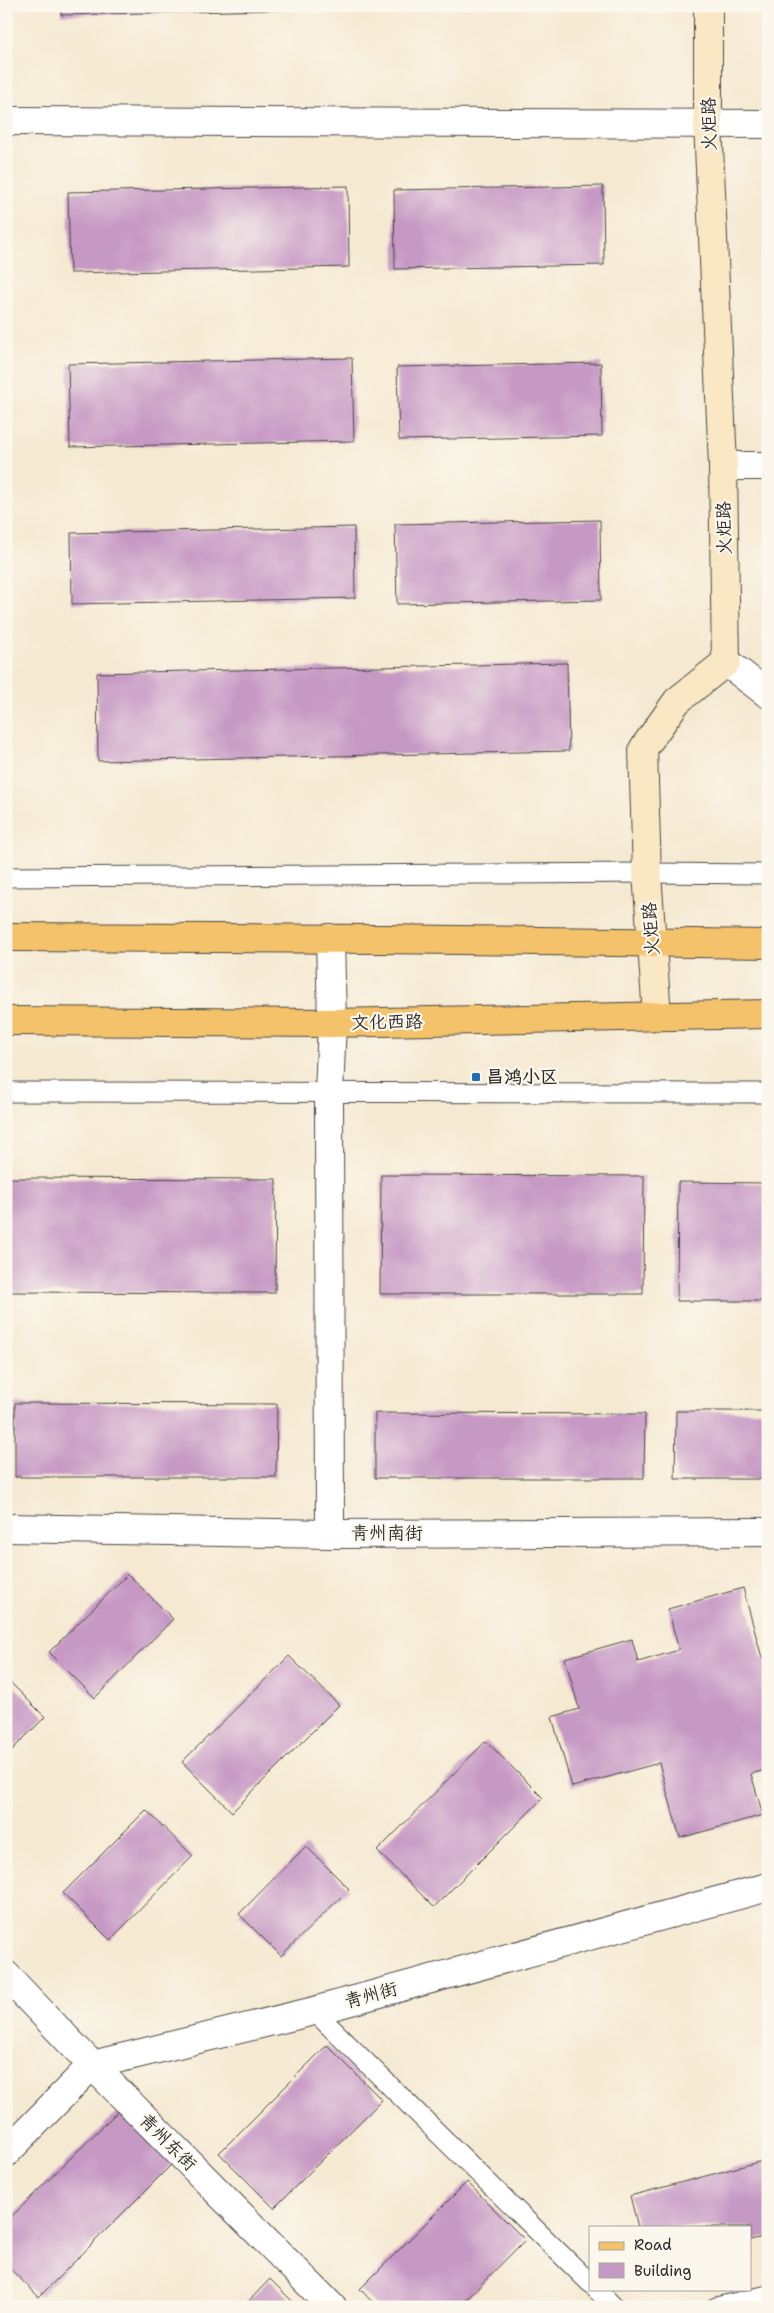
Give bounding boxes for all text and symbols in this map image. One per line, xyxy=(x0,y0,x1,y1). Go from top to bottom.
street label: 火炬路 xyxy=(697,97,721,151)
street label: 火炬路 xyxy=(712,501,736,555)
street label: 火炬路 xyxy=(637,901,665,957)
street label: 文化西路 xyxy=(351,1009,423,1035)
place label: 昌鸿小区 xyxy=(486,1065,558,1089)
marker: 昌鸿小区 xyxy=(470,1071,482,1083)
street label: 青州南街 xyxy=(351,1521,423,1545)
street label: 青州街 xyxy=(342,1976,400,2014)
street label: 青州东街 xyxy=(134,2108,202,2176)
legend xyxy=(589,2226,752,2290)
text: Road xyxy=(634,2235,672,2255)
text: Building xyxy=(634,2261,691,2281)

